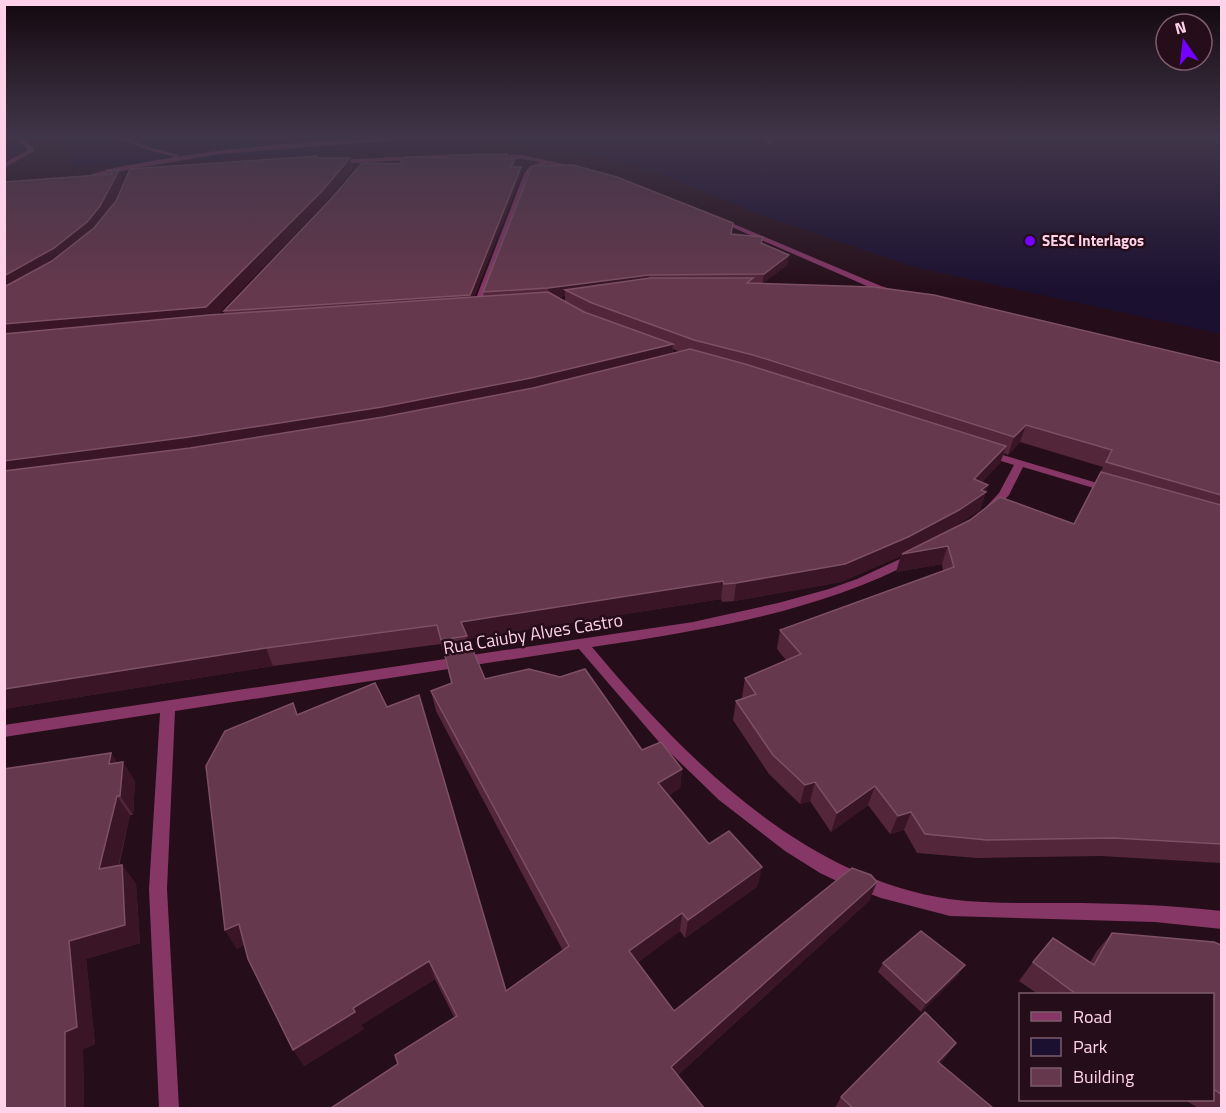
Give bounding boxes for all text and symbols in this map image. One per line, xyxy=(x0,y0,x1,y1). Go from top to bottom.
north arrow xyxy=(1154,12,1214,72)
text: N xyxy=(1172,14,1189,40)
place label: SESC Interlagos xyxy=(1042,229,1144,252)
marker: SESC Interlagos xyxy=(1023,234,1037,248)
street label: Rua Caiuby Alves Castro xyxy=(441,606,625,661)
legend xyxy=(1019,993,1214,1101)
text: Road xyxy=(1073,1003,1112,1030)
text: Park xyxy=(1073,1033,1108,1060)
text: Building xyxy=(1073,1063,1134,1090)

